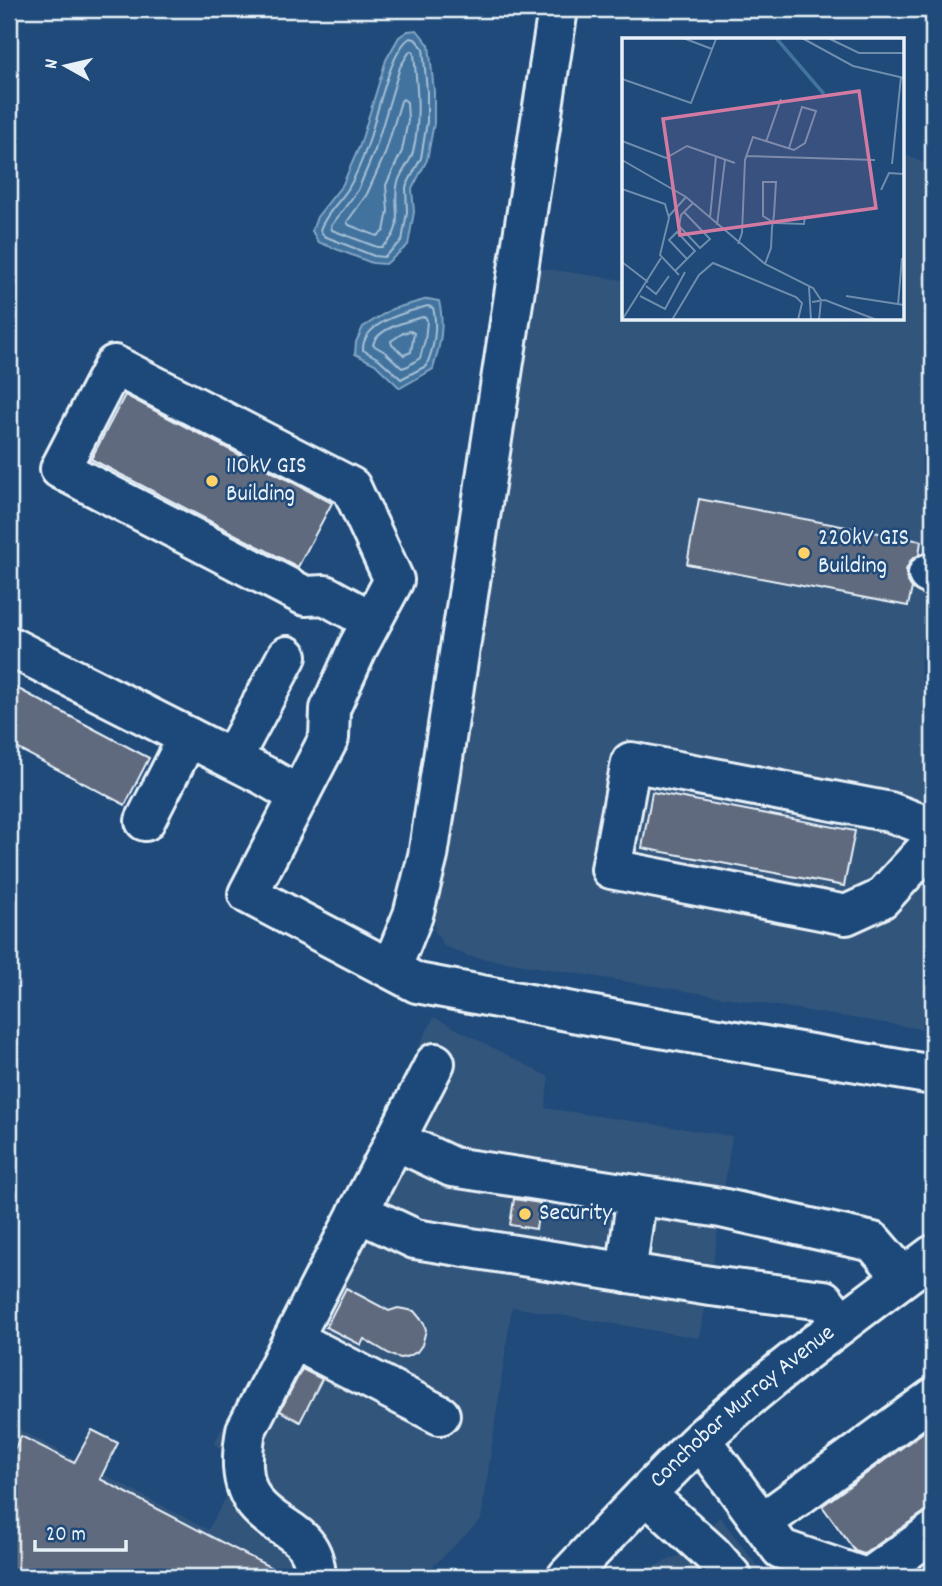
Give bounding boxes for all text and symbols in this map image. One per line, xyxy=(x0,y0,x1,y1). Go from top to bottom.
north arrow xyxy=(32,32,102,102)
inset map xyxy=(622,38,904,320)
text: N xyxy=(39,58,67,71)
place label: 110kV GIS Building xyxy=(226,450,307,512)
marker: 110kV GIS Building xyxy=(204,473,220,489)
place label: 220kV GIS Building xyxy=(818,522,909,584)
marker: 220kV GIS Building xyxy=(796,545,812,561)
place label: Security xyxy=(539,1197,613,1231)
marker: Security xyxy=(517,1206,533,1222)
street label: Conchobar Murray Avenue xyxy=(643,1317,843,1497)
scale bar xyxy=(35,1509,126,1553)
text: 20 m xyxy=(46,1521,86,1551)

